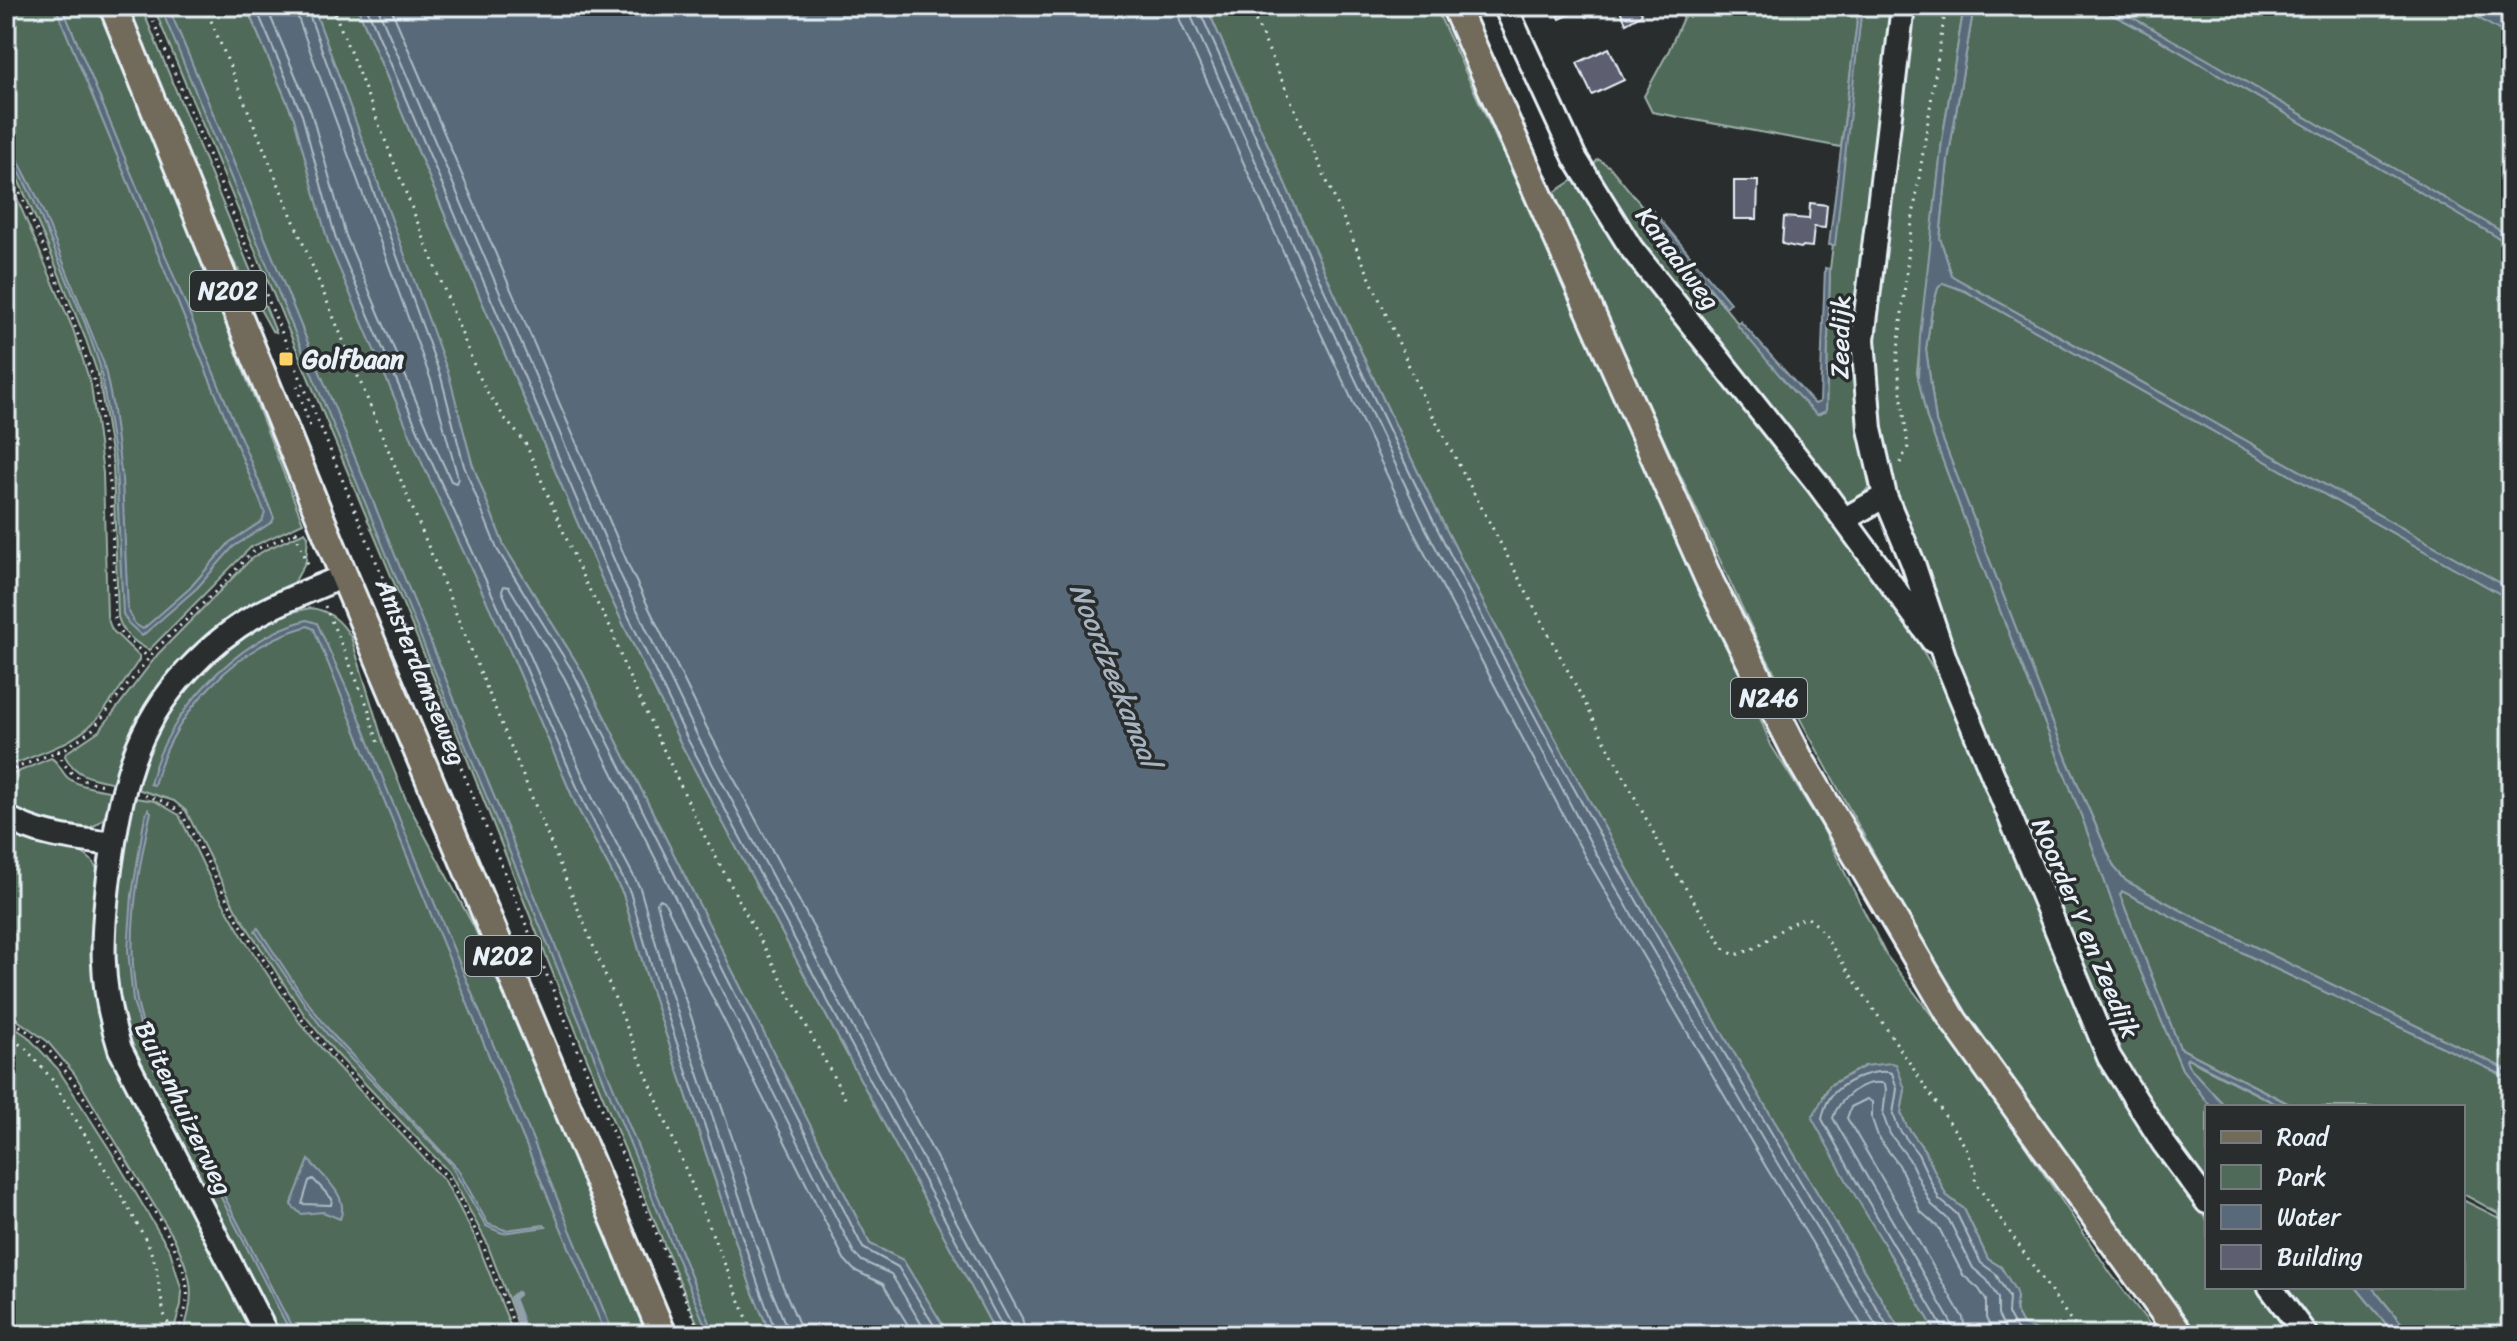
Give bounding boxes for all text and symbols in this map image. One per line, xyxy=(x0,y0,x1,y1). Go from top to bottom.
street label: Kanaalweg xyxy=(1623,196,1733,320)
road number: N202 xyxy=(190,271,266,311)
street label: Zeedijk xyxy=(1816,295,1864,379)
place label: Golfbaan xyxy=(302,336,404,382)
marker: Golfbaan xyxy=(277,350,295,368)
street label: Amsterdamseweg xyxy=(362,570,481,772)
water label: Noordzeekanaal xyxy=(1056,575,1177,780)
road number: N246 xyxy=(1731,678,1807,718)
street label: Noorder Y en Zeedijk xyxy=(2019,810,2153,1046)
road number: N202 xyxy=(465,936,541,976)
street label: Buitenhuizerweg xyxy=(122,1012,246,1204)
legend xyxy=(2205,1105,2465,1289)
text: Road xyxy=(2277,1116,2331,1158)
text: Park xyxy=(2277,1156,2326,1198)
text: Water xyxy=(2277,1196,2342,1238)
text: Building xyxy=(2277,1236,2363,1278)

